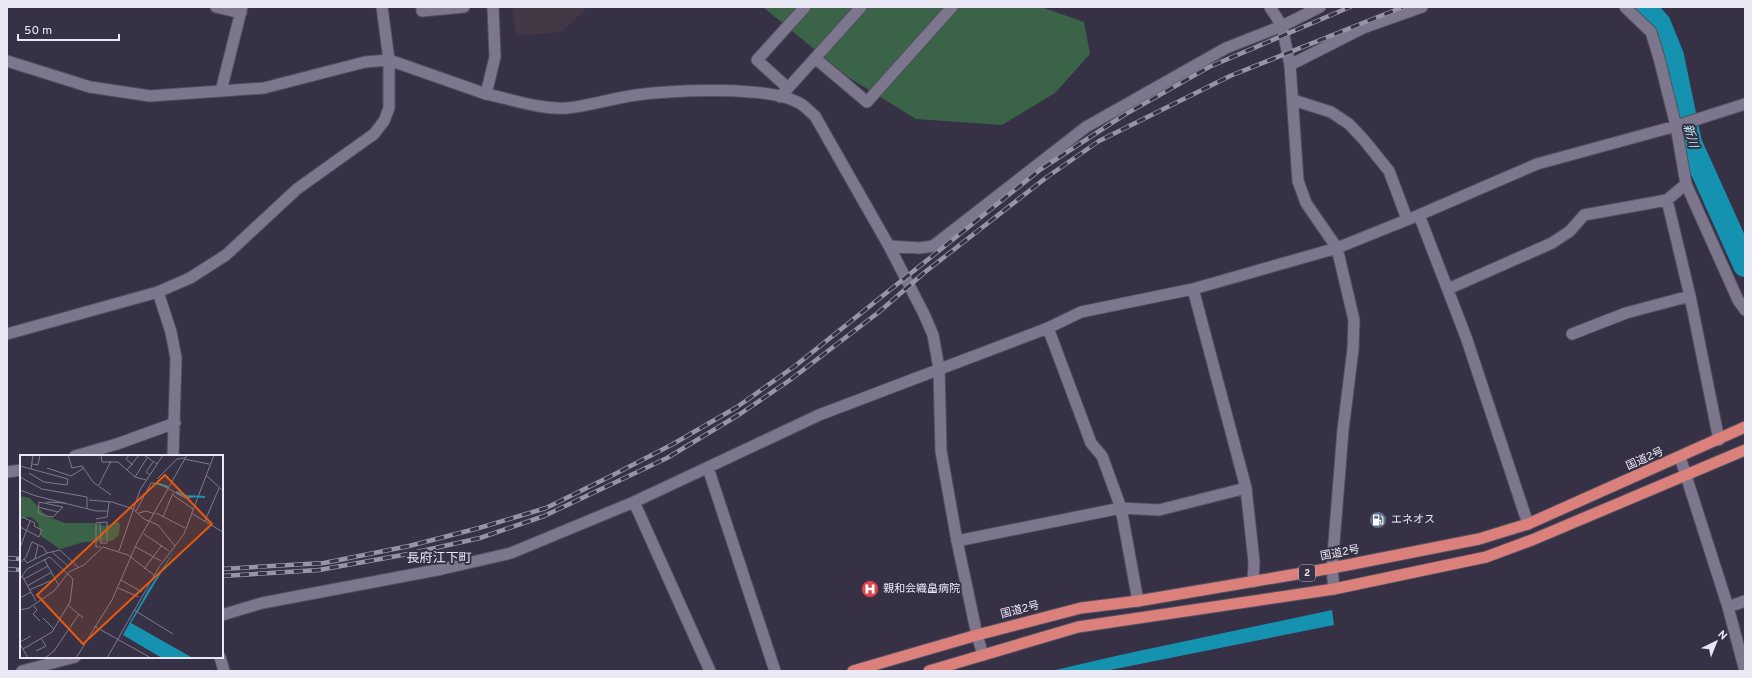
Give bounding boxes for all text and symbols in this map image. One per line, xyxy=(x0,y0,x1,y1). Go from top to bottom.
scale bar xyxy=(18,16,119,42)
text: 50 m xyxy=(24,23,52,39)
water label: 新川 xyxy=(1679,122,1702,152)
street label: 国道2号 xyxy=(1624,445,1666,473)
inset map xyxy=(20,455,223,658)
fuel station icon: エネオス xyxy=(1368,510,1388,530)
place label: エネオス xyxy=(1391,513,1435,527)
street label: 国道2号 xyxy=(1319,542,1361,564)
district label: 長府江下町 xyxy=(406,551,472,567)
road number: 2 xyxy=(1299,565,1315,581)
hospital icon: 親和会織畠病院 xyxy=(860,579,880,599)
place label: 親和会織畠病院 xyxy=(883,582,960,596)
street label: 国道2号 xyxy=(999,598,1041,622)
north arrow xyxy=(1696,622,1736,662)
text: N xyxy=(1714,628,1730,643)

